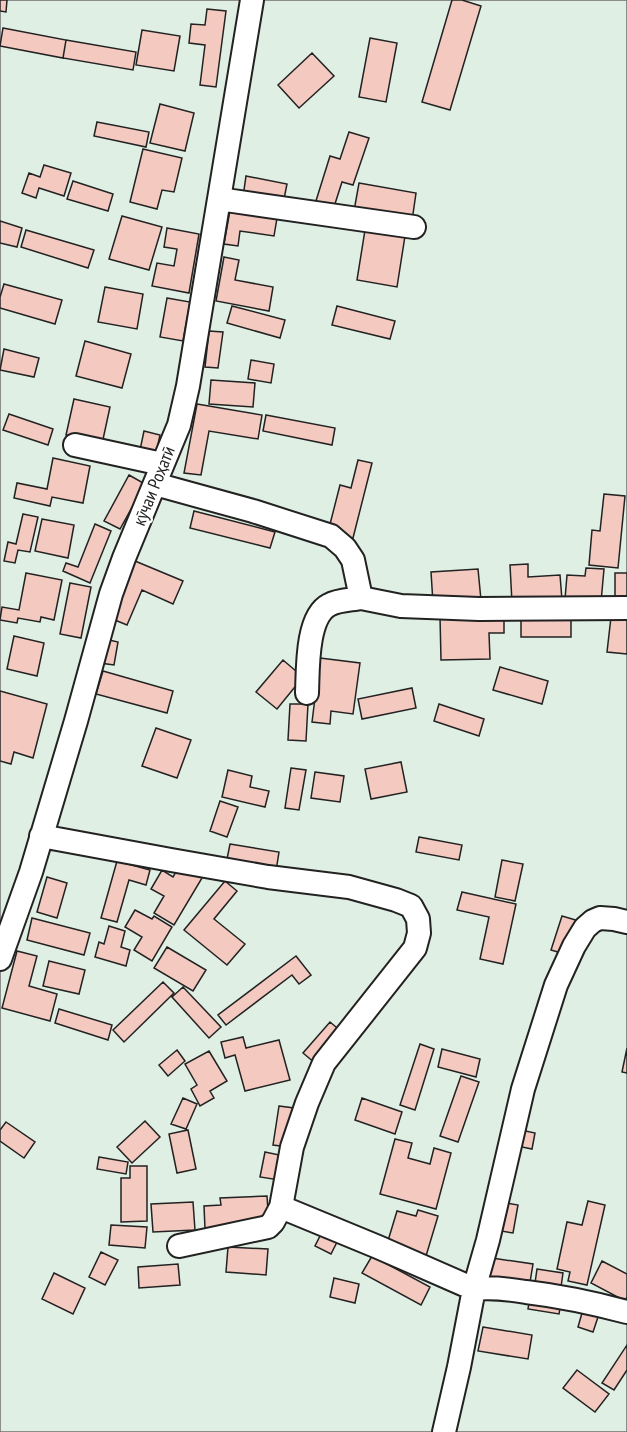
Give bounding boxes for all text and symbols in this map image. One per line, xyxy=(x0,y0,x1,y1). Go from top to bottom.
street label: кӯчаи Роҳатӣ xyxy=(127,443,180,529)

